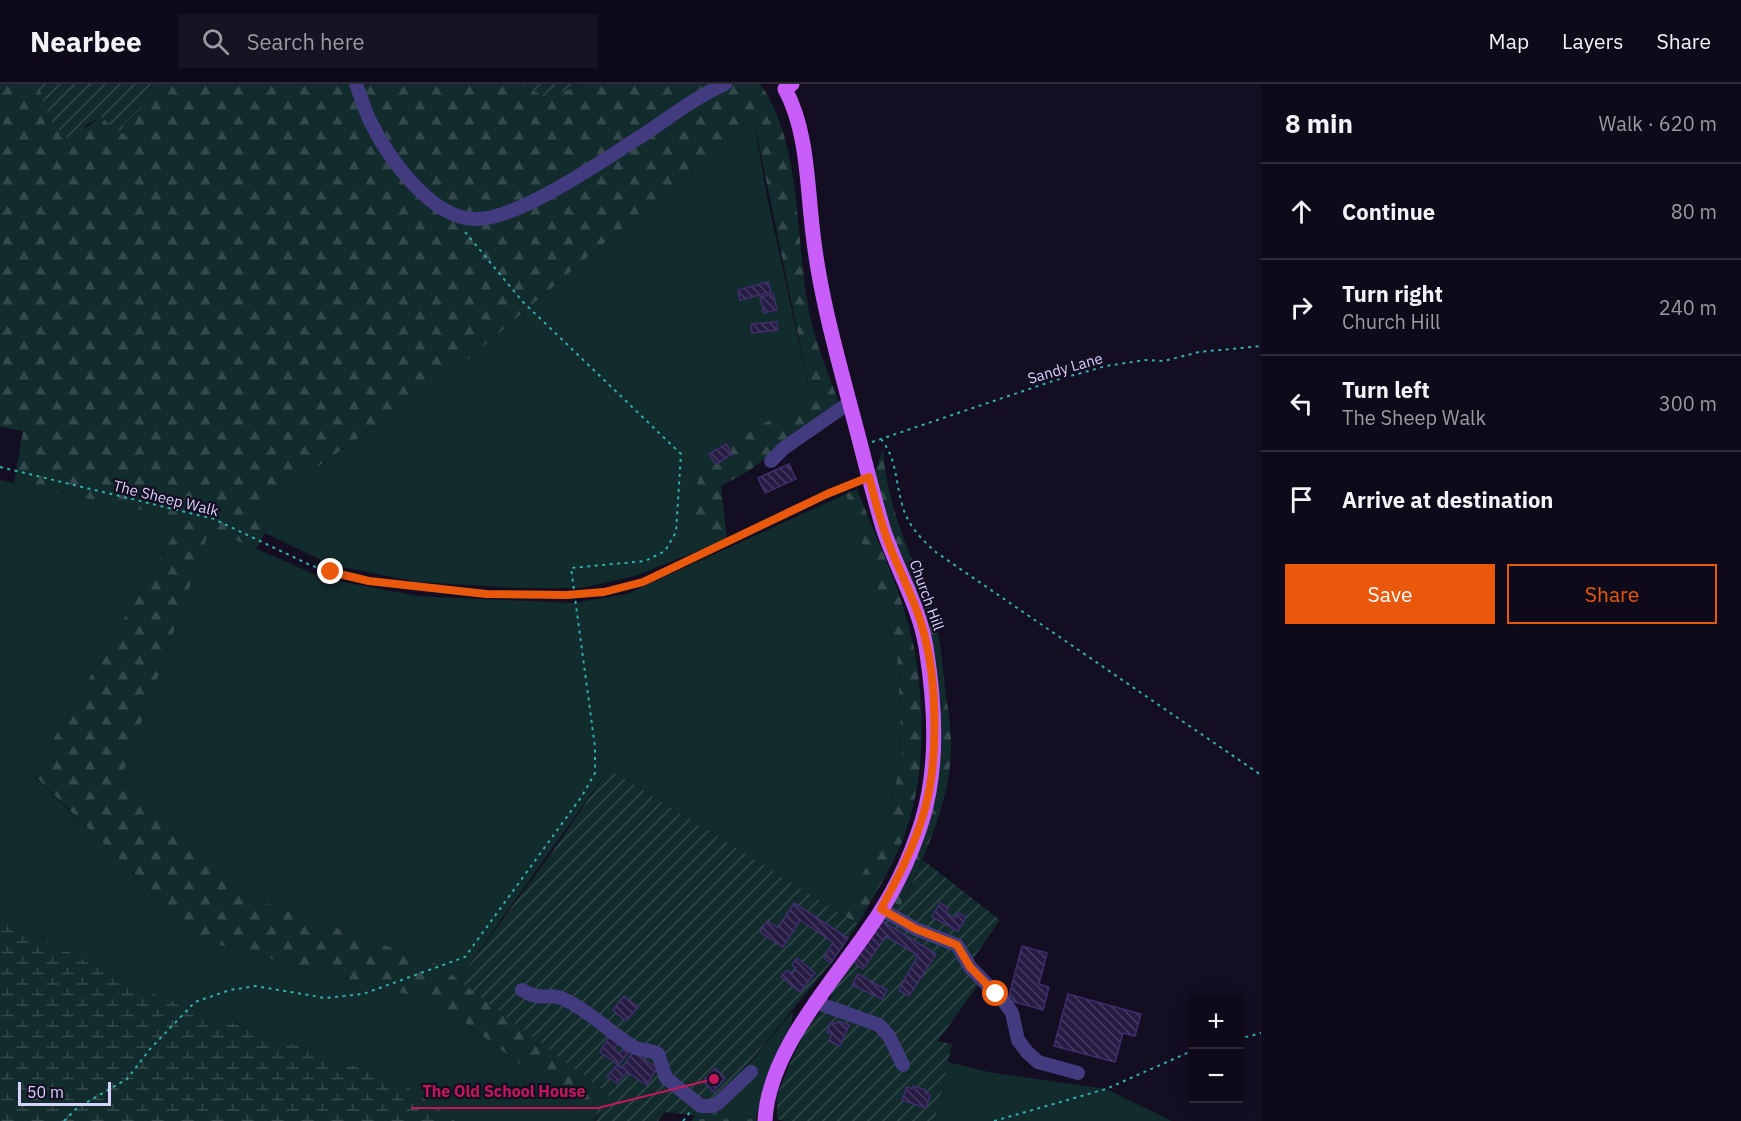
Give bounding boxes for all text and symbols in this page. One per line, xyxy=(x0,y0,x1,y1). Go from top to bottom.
search box xyxy=(178,14,598,68)
text: Nearbee xyxy=(30,23,142,60)
icon: search xyxy=(199,25,232,58)
text: Search here xyxy=(247,27,365,56)
text: Map xyxy=(1489,27,1529,55)
text: Layers xyxy=(1562,27,1624,55)
text: Share xyxy=(1657,27,1711,55)
text: 8 min xyxy=(1285,106,1353,140)
text: Walk · 620 m xyxy=(1599,110,1717,137)
icon: ahead xyxy=(1285,195,1318,228)
text: Continue xyxy=(1342,197,1435,226)
text: 80 m xyxy=(1671,198,1717,225)
text: Turn right xyxy=(1342,279,1443,308)
icon: right xyxy=(1285,291,1318,324)
text: 240 m xyxy=(1659,294,1717,321)
text: Church Hill xyxy=(1342,308,1440,335)
street label: Sandy Lane xyxy=(1025,348,1105,388)
text: Turn left xyxy=(1342,375,1430,404)
icon: left xyxy=(1285,387,1318,420)
text: 300 m xyxy=(1659,390,1717,417)
text: The Sheep Walk xyxy=(1342,404,1486,431)
street label: The Sheep Walk xyxy=(111,476,221,520)
icon: arrive xyxy=(1285,483,1318,516)
text: Arrive at destination xyxy=(1342,485,1553,514)
street label: Church Hill xyxy=(905,557,949,633)
route end xyxy=(317,558,343,584)
button: Save xyxy=(1285,564,1495,624)
button: Share xyxy=(1507,564,1717,624)
route start xyxy=(982,980,1008,1006)
map controls xyxy=(1189,995,1243,1103)
button: + xyxy=(1189,995,1243,1049)
button: − xyxy=(1189,1049,1243,1103)
callout: The Old School House xyxy=(411,1074,598,1108)
scale bar xyxy=(18,1079,111,1106)
text: The Old School House xyxy=(422,1081,586,1101)
text: 50 m xyxy=(27,1082,64,1102)

